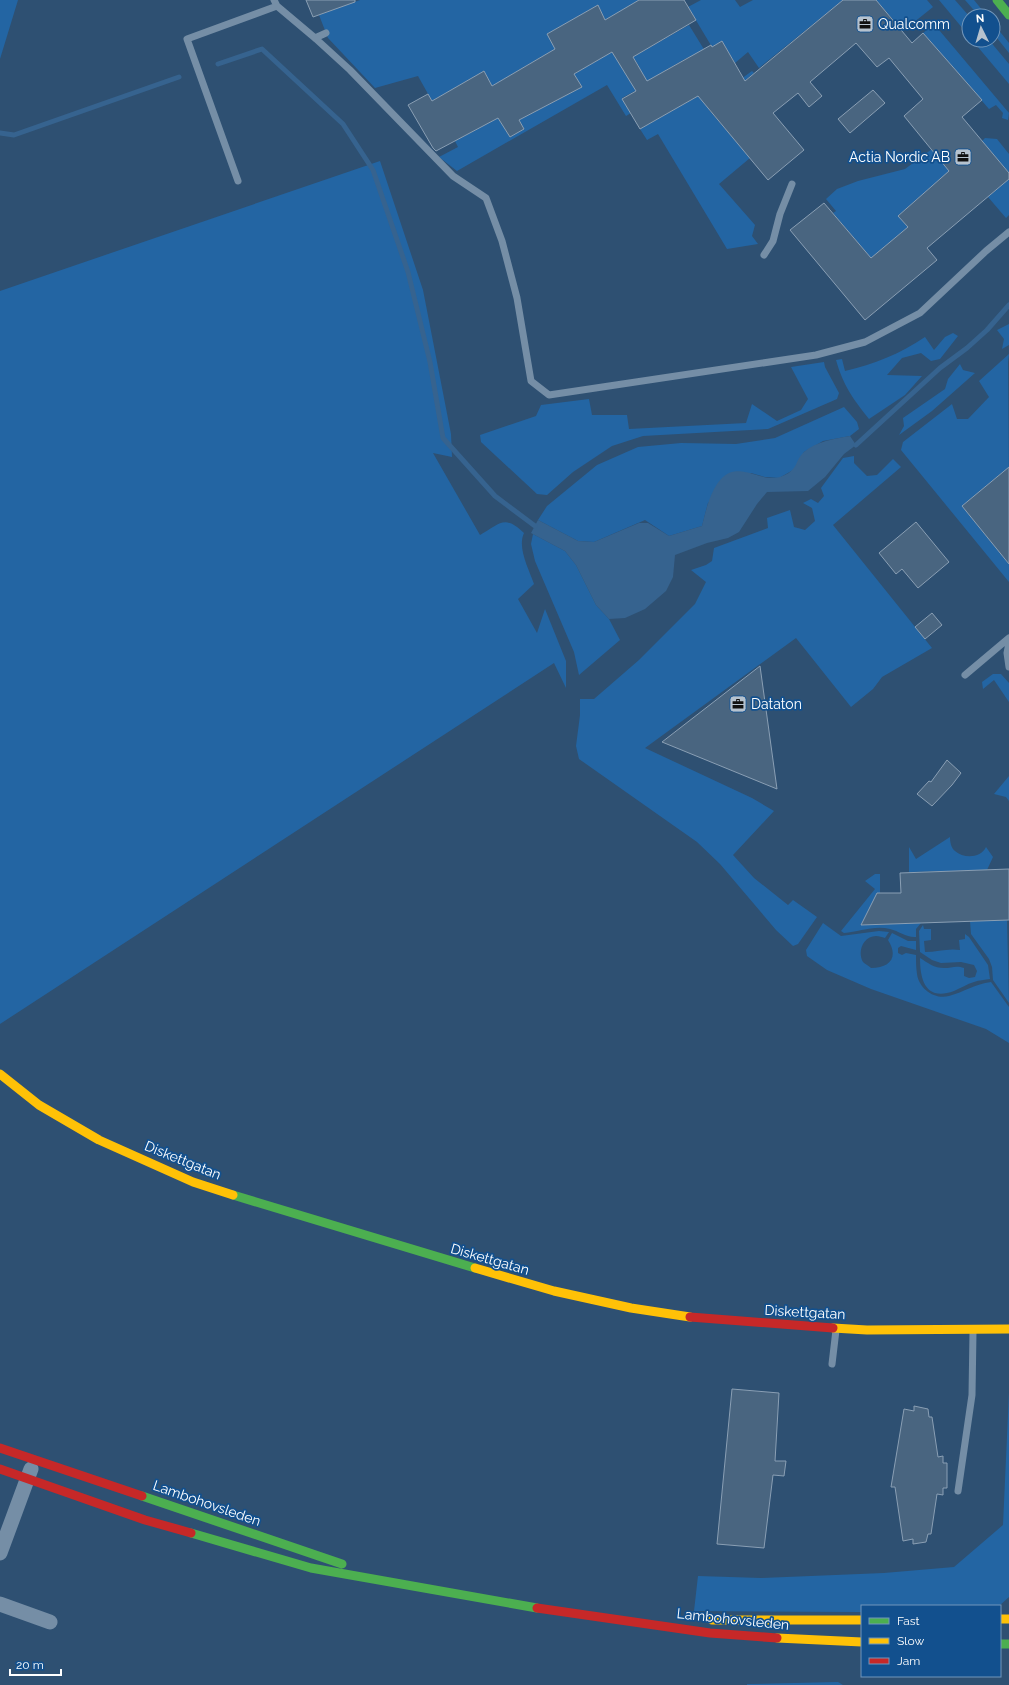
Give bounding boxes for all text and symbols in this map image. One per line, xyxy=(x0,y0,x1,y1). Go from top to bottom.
north arrow xyxy=(961,8,1001,48)
text: N xyxy=(975,12,985,25)
office icon: Qualcomm xyxy=(855,14,875,34)
place label: Qualcomm xyxy=(878,16,950,32)
office icon: Actia Nordic AB xyxy=(953,147,973,167)
place label: Actia Nordic AB xyxy=(849,149,950,165)
office icon: Dataton xyxy=(728,694,748,714)
place label: Dataton xyxy=(751,696,802,712)
street label: Diskettgatan xyxy=(142,1137,224,1183)
street label: Diskettgatan xyxy=(449,1240,531,1278)
street label: Diskettgatan xyxy=(764,1302,846,1322)
street label: Lambohovsleden xyxy=(151,1477,263,1529)
street label: Lambohovsleden xyxy=(676,1605,790,1633)
legend xyxy=(861,1605,1001,1677)
text: Fast xyxy=(897,1614,920,1628)
text: Slow xyxy=(897,1634,924,1648)
scale bar xyxy=(10,1651,61,1677)
text: Jam xyxy=(897,1654,920,1668)
text: 20 m xyxy=(16,1658,44,1672)

